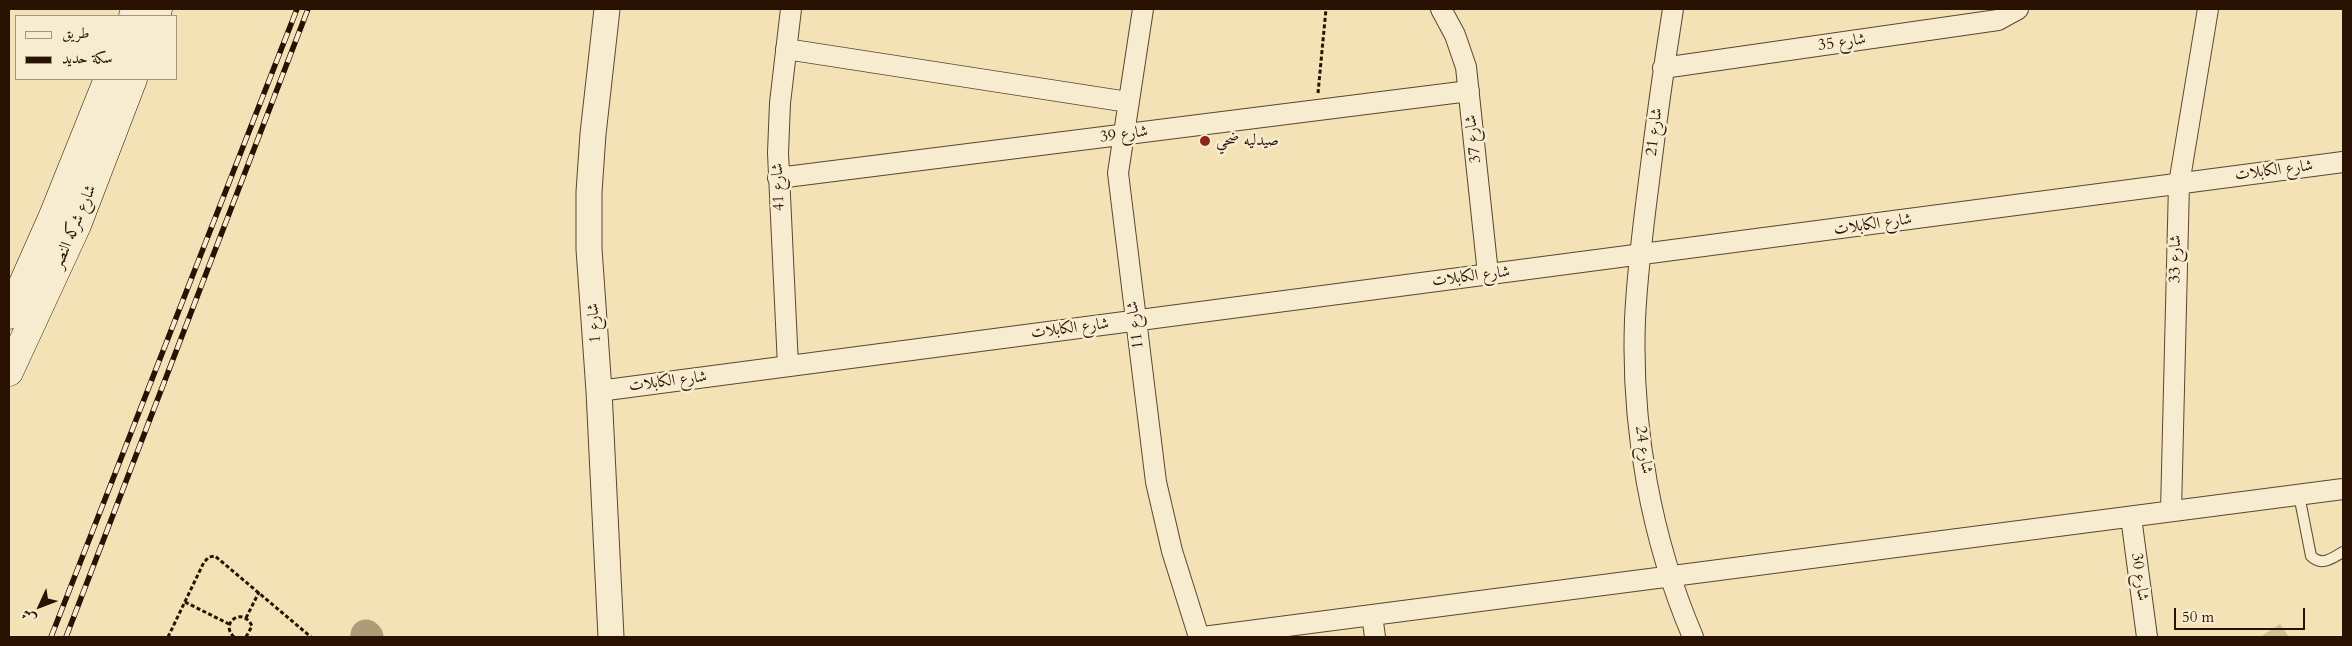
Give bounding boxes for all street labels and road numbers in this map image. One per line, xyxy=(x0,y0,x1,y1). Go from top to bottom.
street label: شارع 35 xyxy=(1817,30,1867,56)
street label: شارع 21 xyxy=(1643,107,1667,157)
street label: شارع 37 xyxy=(1462,114,1486,164)
street label: شارع 39 xyxy=(1099,123,1149,147)
street label: شارع الكابلات xyxy=(2234,157,2314,185)
street label: شارع 41 xyxy=(769,162,789,212)
street label: شارع شركه النصر xyxy=(49,182,101,272)
street label: شارع الكابلات xyxy=(1833,210,1913,240)
street label: شارع 33 xyxy=(2166,235,2186,283)
street label: شارع الكابلات xyxy=(1431,263,1511,291)
street label: شارع 11 xyxy=(1124,300,1148,350)
street label: شارع 1 xyxy=(584,302,606,344)
street label: شارع الكابلات xyxy=(1030,315,1110,343)
street label: شارع الكابلات xyxy=(628,368,708,396)
street label: شارع 24 xyxy=(1630,425,1656,475)
street label: شارع 30 xyxy=(2126,552,2152,602)

